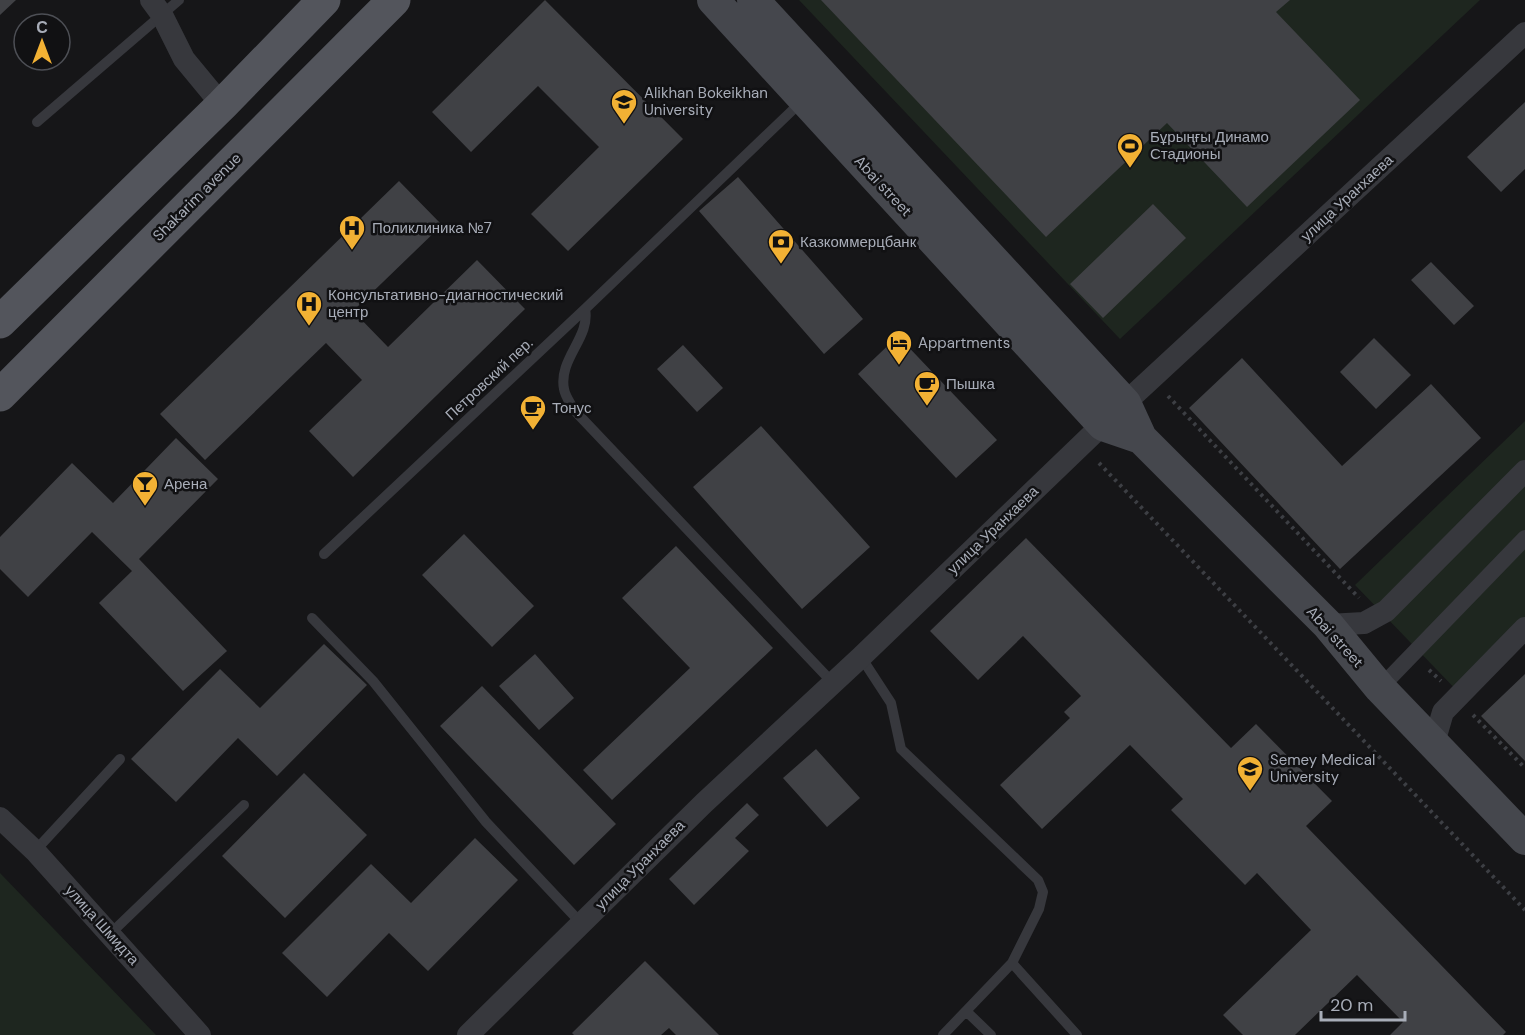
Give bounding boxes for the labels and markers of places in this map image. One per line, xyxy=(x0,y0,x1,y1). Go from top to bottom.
place label: Alikhan Bokeikhan University xyxy=(644,83,768,120)
school or university icon: Alikhan Bokeikhan University xyxy=(609,87,639,125)
place label: Бұрыңғы Динамо Стадионы xyxy=(1150,127,1269,164)
sports icon: Бұрыңғы Динамо Стадионы xyxy=(1115,131,1145,169)
hospital icon: Поликлиника №7 xyxy=(337,213,367,251)
place label: Поликлиника №7 xyxy=(372,218,492,238)
bank icon: Казкоммерцбанк xyxy=(766,227,796,265)
place label: Казкоммерцбанк xyxy=(800,232,917,252)
place label: Консультативно-диагностический центр xyxy=(328,285,563,322)
hospital icon: Консультативно-диагностический центр xyxy=(294,289,324,327)
hotel icon: Appartments xyxy=(884,328,914,366)
place label: Appartments xyxy=(918,333,1010,353)
cafe icon: Пышка xyxy=(912,369,942,407)
place label: Пышка xyxy=(946,374,995,394)
cafe icon: Тонус xyxy=(518,393,548,431)
place label: Тонус xyxy=(552,398,592,418)
bar icon: Арена xyxy=(130,469,160,507)
place label: Арена xyxy=(164,474,208,494)
place label: Semey Medical University xyxy=(1270,750,1375,787)
school or university icon: Semey Medical University xyxy=(1235,754,1265,792)

